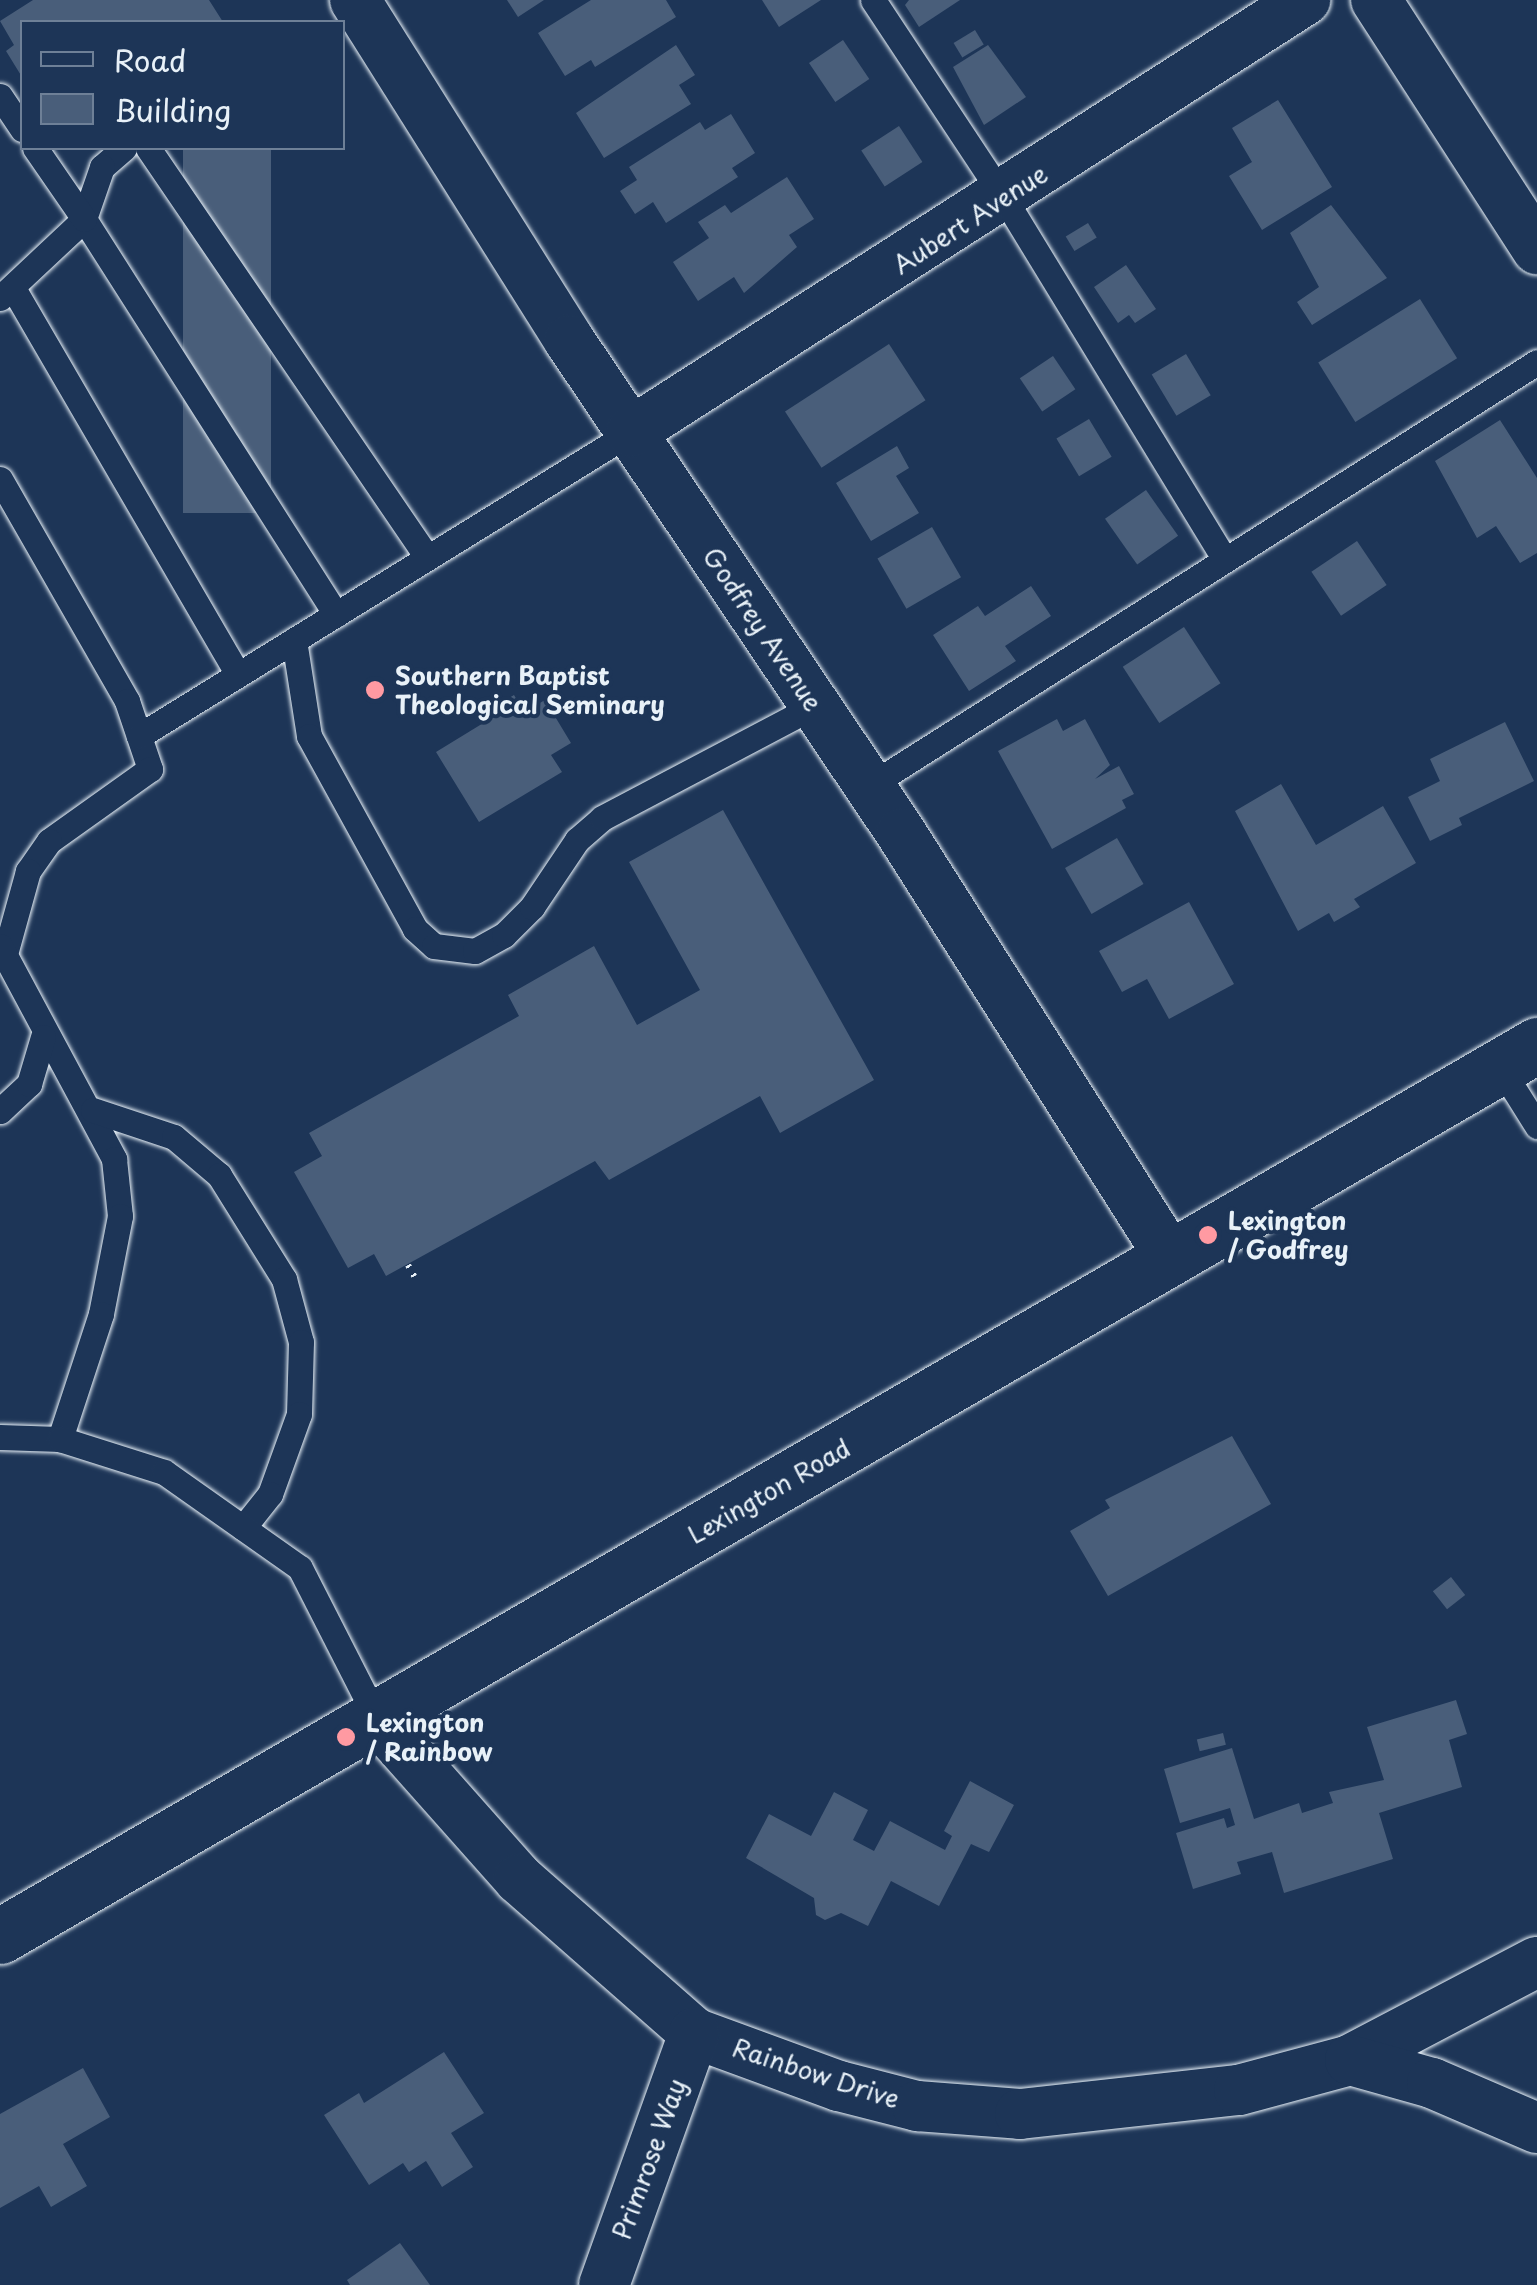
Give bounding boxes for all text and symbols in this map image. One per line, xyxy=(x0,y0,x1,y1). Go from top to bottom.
legend xyxy=(20,20,345,150)
text: Road xyxy=(114,37,187,82)
text: Building xyxy=(114,87,231,132)
street label: Aubert Avenue xyxy=(888,158,1052,280)
street label: Godfrey Avenue xyxy=(697,541,829,717)
place label: Southern Baptist Theological Seminary xyxy=(395,661,665,720)
marker: Southern Baptist Theological Seminary xyxy=(364,679,386,701)
place label: Lexington / Godfrey xyxy=(1228,1206,1349,1265)
marker: Lexington / Godfrey xyxy=(1197,1224,1219,1246)
street label: Lexington Road xyxy=(683,1432,855,1550)
place label: Lexington / Rainbow xyxy=(366,1708,492,1767)
marker: Lexington / Rainbow xyxy=(335,1726,357,1748)
street label: Rainbow Drive xyxy=(728,2032,904,2114)
street label: Primrose Way xyxy=(606,2075,692,2243)

